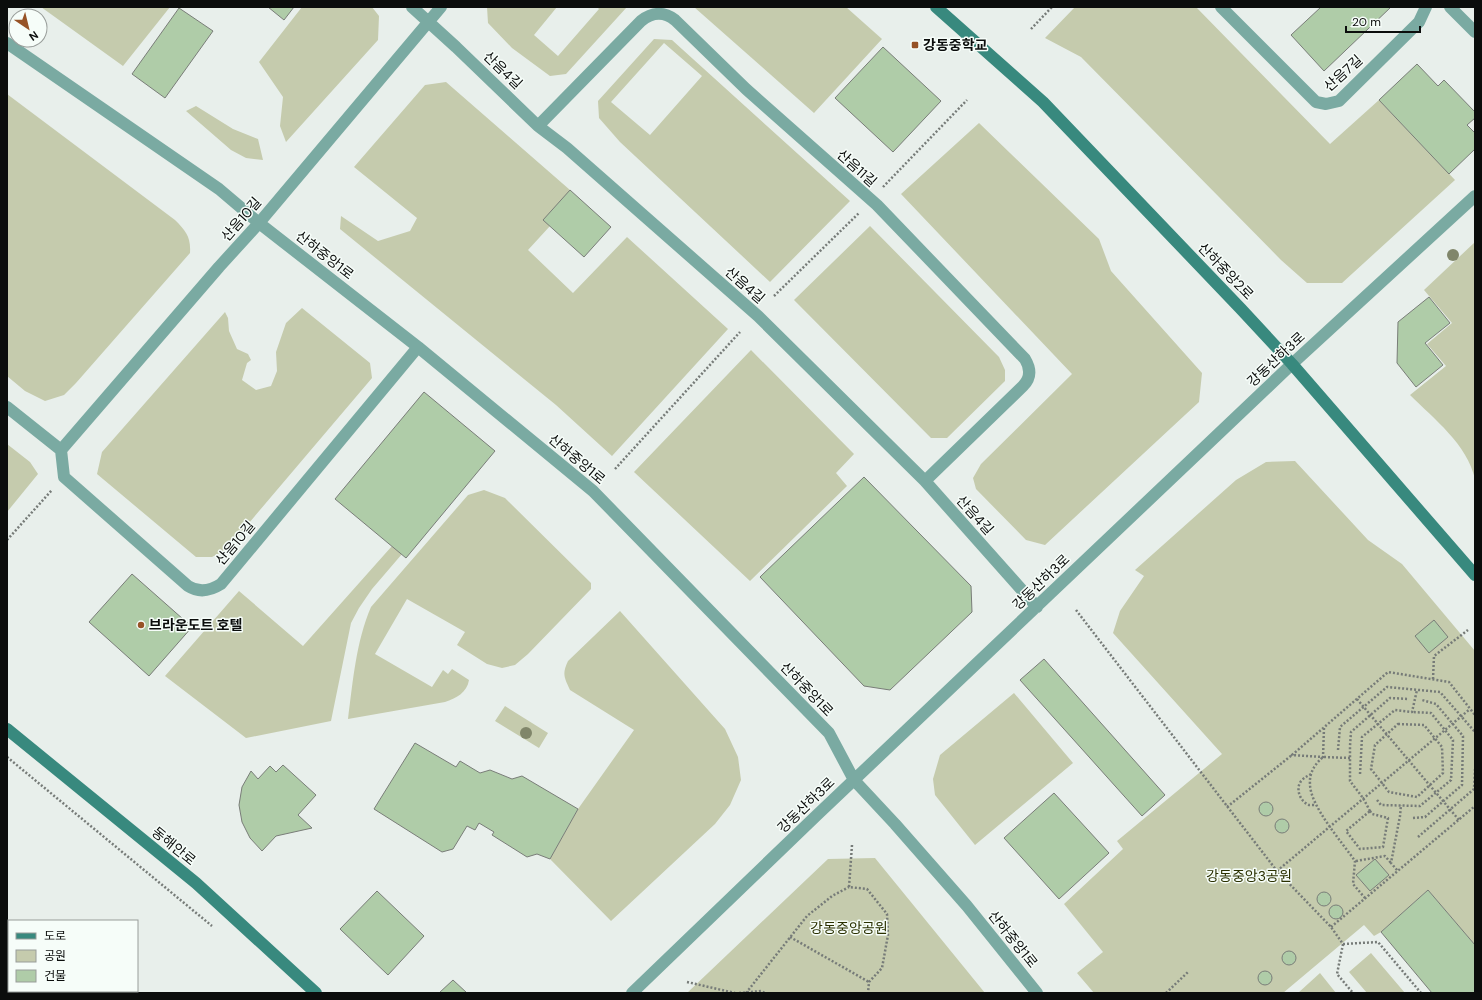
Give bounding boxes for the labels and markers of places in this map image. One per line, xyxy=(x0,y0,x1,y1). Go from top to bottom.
place label: 강동중학교 xyxy=(923,36,988,54)
marker: 강동중학교 xyxy=(910,40,920,50)
place label: 브라운도트 호텔 xyxy=(149,616,243,634)
marker: 브라운도트 호텔 xyxy=(136,620,146,630)

